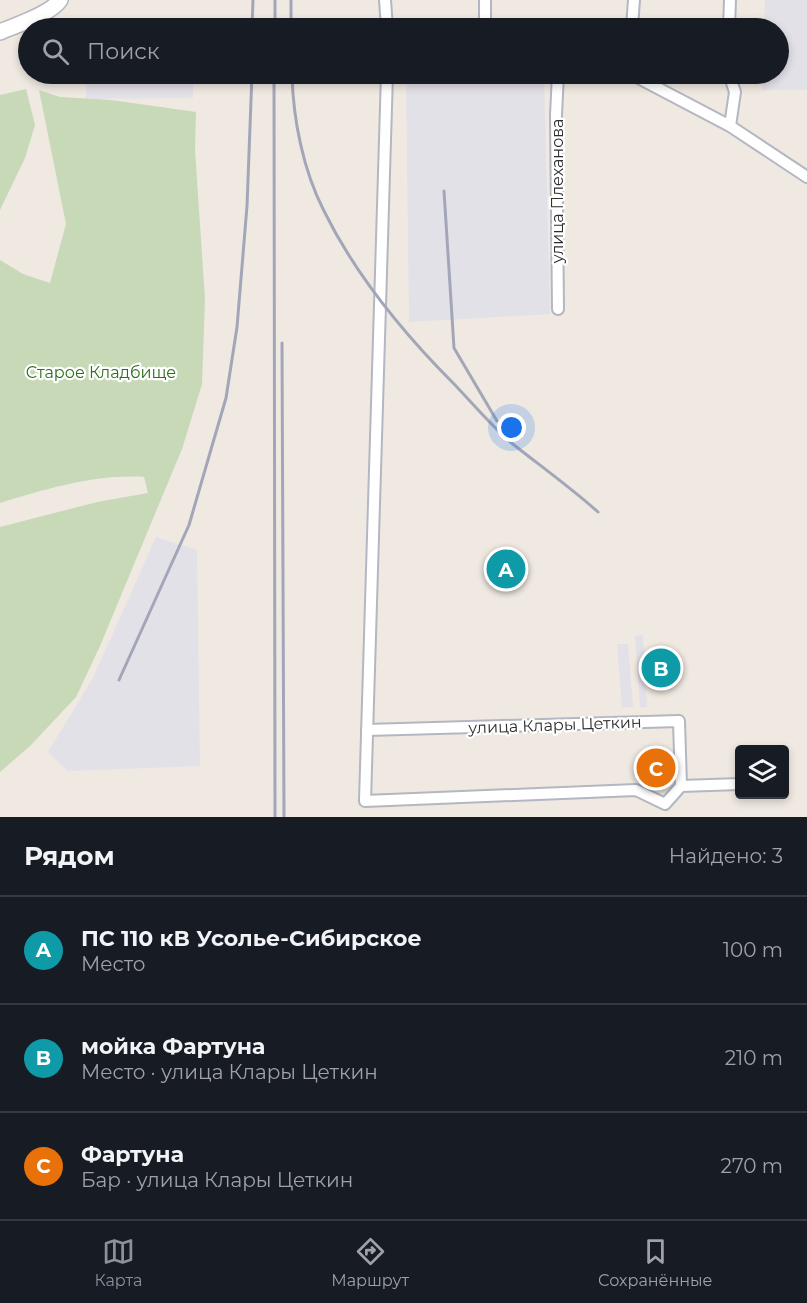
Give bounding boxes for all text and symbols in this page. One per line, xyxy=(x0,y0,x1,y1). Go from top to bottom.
search box xyxy=(18,18,789,84)
icon: search xyxy=(39,35,72,68)
text: Поиск xyxy=(87,38,159,65)
street label: улица Плеханова xyxy=(548,119,567,264)
park label: Старое Кладбище xyxy=(26,363,176,382)
your location xyxy=(497,413,526,442)
pin: A xyxy=(486,546,526,592)
pin: B xyxy=(642,646,680,690)
street label: улица Клары Цеткин xyxy=(467,712,642,738)
map controls xyxy=(735,745,789,799)
button: layers xyxy=(735,745,789,799)
pin: C xyxy=(636,746,676,790)
text: Рядом xyxy=(24,840,115,872)
text: Найдено: 3 xyxy=(669,844,783,868)
text: ПС 110 кВ Усолье-Сибирское xyxy=(81,925,422,952)
text: A xyxy=(36,938,51,962)
text: 100 m xyxy=(723,938,783,962)
text: Место xyxy=(81,952,145,976)
text: мойка Фартуна xyxy=(81,1033,265,1060)
text: B xyxy=(36,1046,51,1070)
text: 210 m xyxy=(725,1046,783,1070)
text: Место · улица Клары Цеткин xyxy=(81,1060,378,1084)
text: Фартуна xyxy=(81,1141,184,1168)
text: C xyxy=(36,1154,51,1178)
text: 270 m xyxy=(721,1154,783,1178)
text: Бар · улица Клары Цеткин xyxy=(81,1168,353,1192)
tab: Карта xyxy=(94,1235,142,1290)
tab: Маршрут xyxy=(331,1235,409,1290)
tab: Сохранённые xyxy=(598,1235,712,1290)

